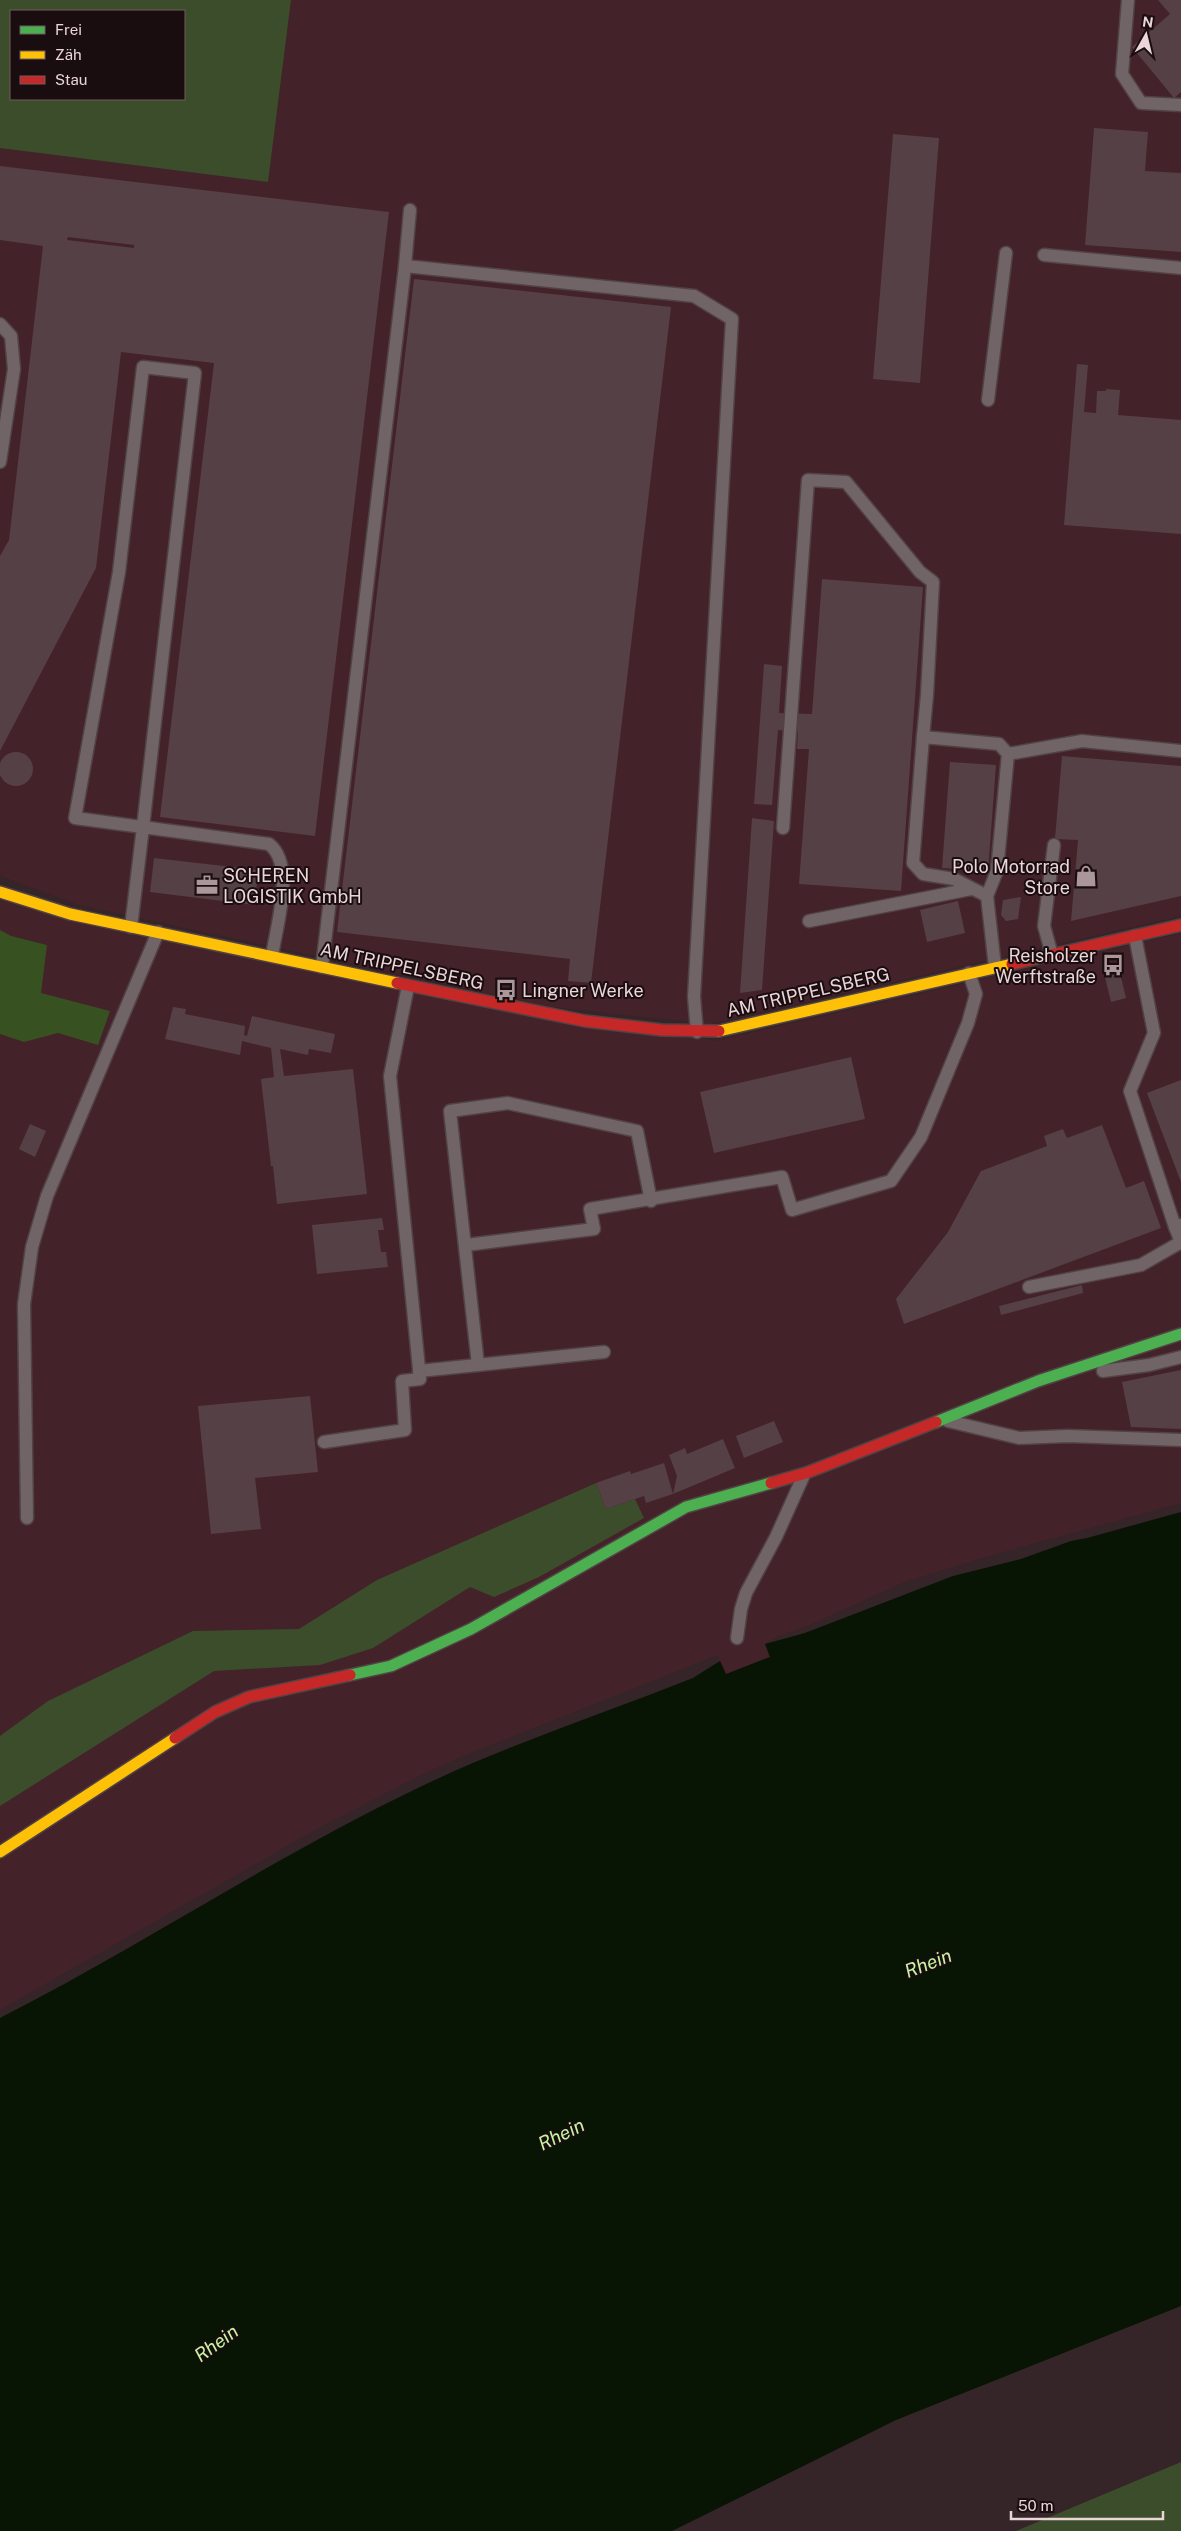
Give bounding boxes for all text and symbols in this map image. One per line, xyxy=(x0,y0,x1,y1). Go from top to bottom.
legend xyxy=(10,10,185,100)
north arrow xyxy=(1121,10,1171,60)
text: N xyxy=(1141,13,1154,31)
text: Frei xyxy=(55,21,82,38)
text: Zäh xyxy=(55,46,82,63)
text: Stau xyxy=(55,71,88,88)
place label: Polo Motorrad Store xyxy=(952,856,1070,898)
shop icon: Polo Motorrad Store xyxy=(1073,863,1099,889)
place label: SCHEREN LOGISTIK GmbH xyxy=(223,865,362,907)
office icon: SCHEREN LOGISTIK GmbH xyxy=(194,872,220,898)
street label: AM TRIPPELSBERG xyxy=(318,938,486,994)
place label: Reisholzer Werftstraße xyxy=(995,945,1096,987)
bus stop icon: Reisholzer Werftstraße xyxy=(1100,952,1126,978)
street label: AM TRIPPELSBERG xyxy=(724,963,892,1021)
bus stop icon: Lingner Werke xyxy=(493,977,519,1003)
place label: Lingner Werke xyxy=(522,980,644,1001)
water label: Rhein xyxy=(901,1944,955,1982)
water label: Rhein xyxy=(534,2113,588,2155)
water label: Rhein xyxy=(190,2320,242,2366)
scale bar xyxy=(1011,2488,1164,2520)
text: 50 m xyxy=(1018,2497,1053,2514)

